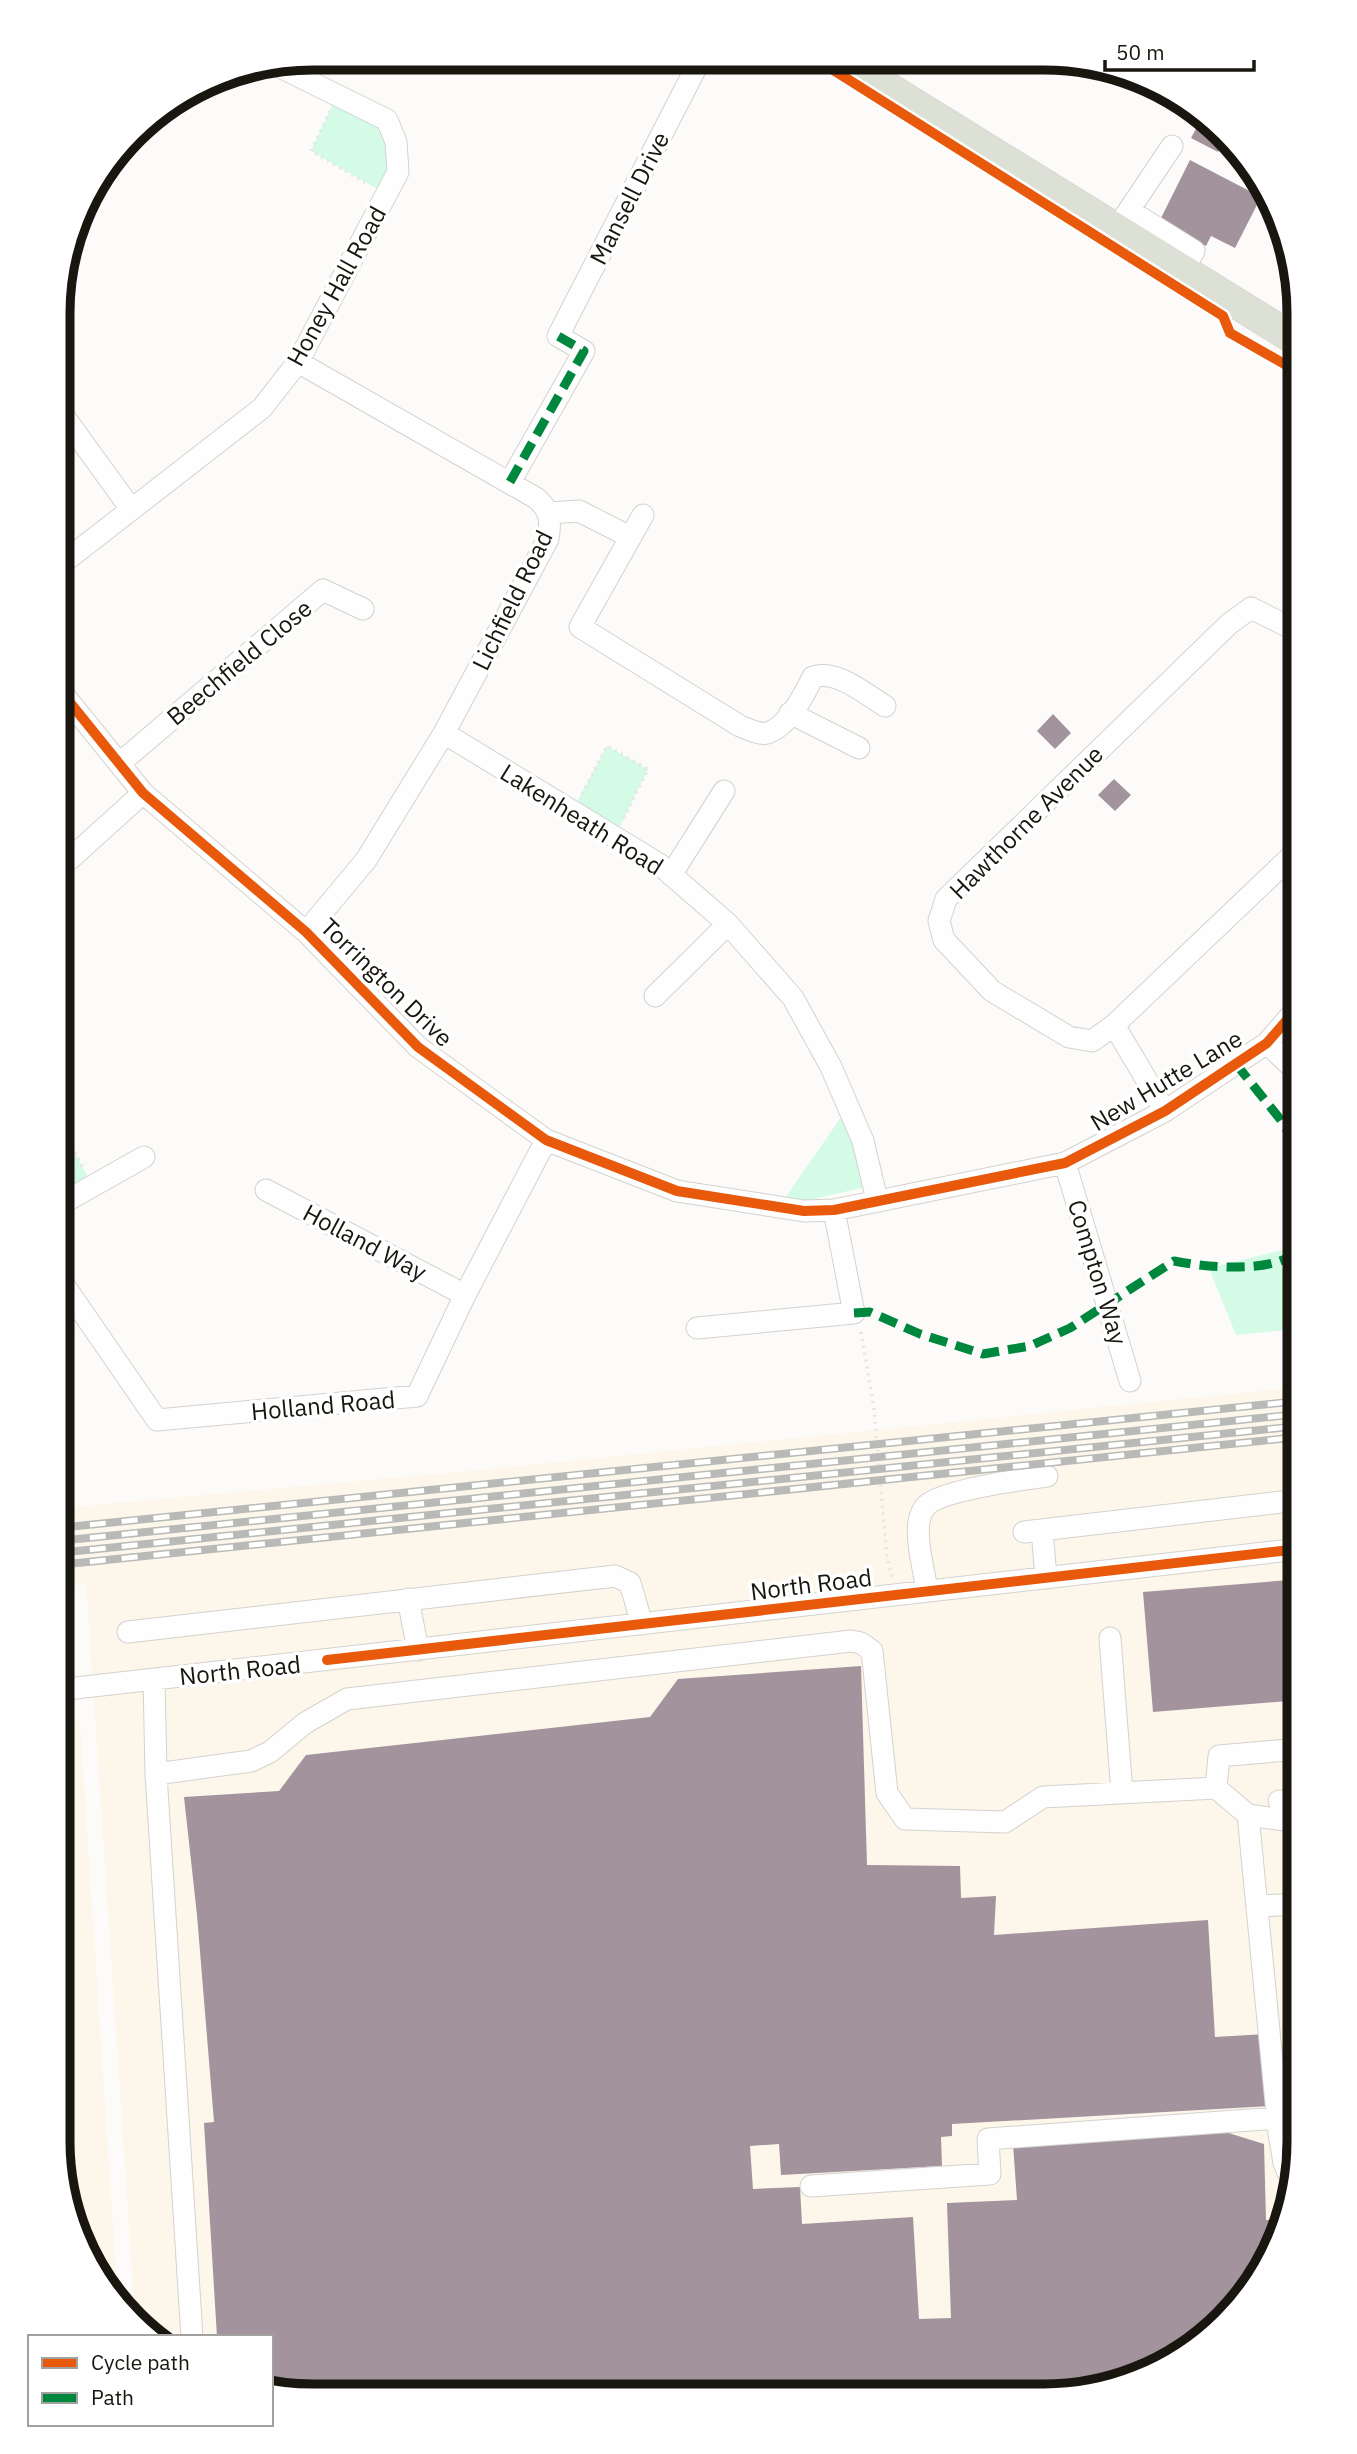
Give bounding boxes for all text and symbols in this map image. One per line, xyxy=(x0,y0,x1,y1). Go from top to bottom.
scale bar xyxy=(1105,28,1254,72)
text: 50 m xyxy=(1116,38,1165,66)
street label: Mansell Drive xyxy=(582,126,676,270)
street label: Honey Hall Road xyxy=(279,200,393,372)
street label: Lichfield Road xyxy=(464,525,560,675)
street label: Beechfield Close xyxy=(160,592,318,732)
street label: Hawthorne Avenue xyxy=(942,738,1110,906)
street label: Lakenheath Road xyxy=(494,756,670,882)
street label: Torrington Drive xyxy=(314,911,460,1053)
street label: New Hutte Lane xyxy=(1084,1022,1248,1138)
street label: Holland Way xyxy=(298,1196,432,1288)
street label: Compton Way xyxy=(1061,1196,1135,1348)
street label: Holland Road xyxy=(250,1383,396,1427)
street label: North Road xyxy=(748,1561,874,1607)
street label: North Road xyxy=(178,1648,302,1692)
legend xyxy=(28,2335,273,2426)
text: Cycle path xyxy=(91,2348,190,2376)
text: Path xyxy=(91,2383,134,2411)

